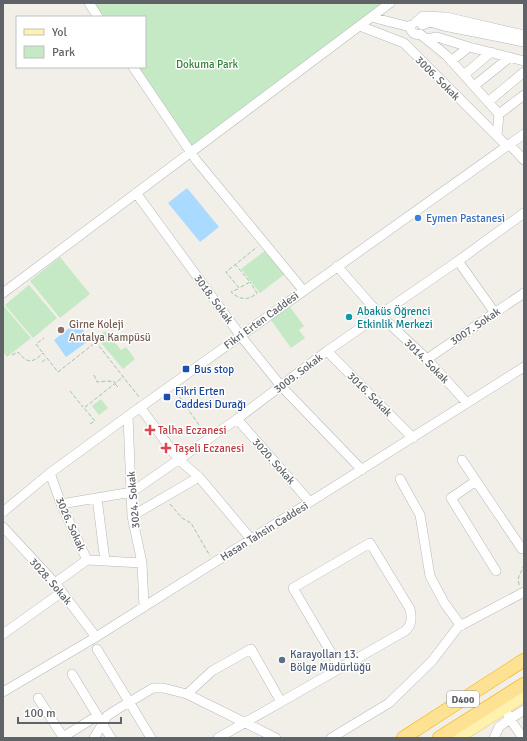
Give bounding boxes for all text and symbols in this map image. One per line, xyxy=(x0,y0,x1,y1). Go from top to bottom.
legend xyxy=(16,16,146,68)
text: Yol xyxy=(52,25,68,40)
text: Park xyxy=(52,45,75,60)
street label: 3006. Sokak xyxy=(413,53,463,104)
park label: Dokuma Park xyxy=(176,58,239,71)
place label: Eymen Pastanesi xyxy=(426,212,505,225)
marker: Eymen Pastanesi xyxy=(413,213,423,223)
street label: 3018. Sokak xyxy=(191,272,236,327)
street label: Fikri Erten Caddesi xyxy=(221,289,301,352)
place label: Abaküs Öğrenci Etkinlik Merkezi xyxy=(357,304,433,331)
street label: 3007. Sokak xyxy=(448,305,503,348)
marker: Abaküs Öğrenci Etkinlik Merkezi xyxy=(344,312,354,322)
place label: Girne Koleji Antalya Kampüsü xyxy=(69,318,151,344)
marker: Girne Koleji Antalya Kampüsü xyxy=(56,325,66,335)
street label: 3014. Sokak xyxy=(402,336,452,387)
street label: 3009. Sokak xyxy=(271,351,326,396)
place label: Bus stop xyxy=(194,363,234,376)
marker: Bus stop xyxy=(181,364,191,374)
street label: 3016. Sokak xyxy=(345,369,395,420)
place label: Fikri Erten Caddesi Durağı xyxy=(175,385,246,411)
marker: Fikri Erten Caddesi Durağı xyxy=(162,392,172,402)
place label: Talha Eczanesi xyxy=(158,424,227,437)
marker: Talha Eczanesi xyxy=(145,425,155,435)
street label: 3020. Sokak xyxy=(250,436,298,487)
place label: Taşeli Eczanesi xyxy=(174,442,244,455)
marker: Taşeli Eczanesi xyxy=(161,443,171,453)
street label: 3024. Sokak xyxy=(124,470,142,529)
street label: 3026. Sokak xyxy=(53,495,88,554)
street label: Hasan Tahsin Caddesi xyxy=(218,499,311,564)
street label: 3028. Sokak xyxy=(27,555,75,608)
place label: Karayolları 13. Bölge Müdürlüğü xyxy=(290,648,371,674)
marker: Karayolları 13. Bölge Müdürlüğü xyxy=(277,655,287,665)
road number: D400 xyxy=(447,691,479,707)
scale bar xyxy=(18,699,121,725)
text: 100 m xyxy=(24,706,56,721)

